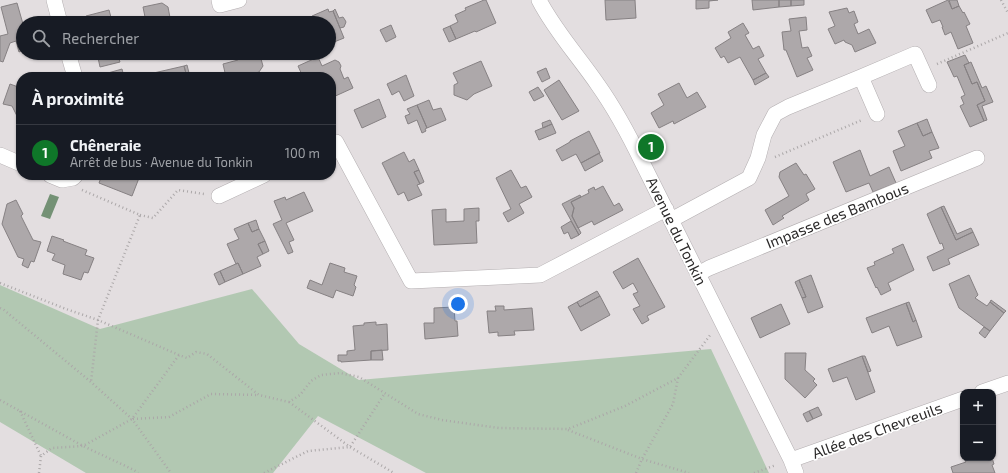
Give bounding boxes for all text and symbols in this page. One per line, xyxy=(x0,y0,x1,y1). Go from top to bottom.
search box xyxy=(16,16,336,60)
icon: search xyxy=(30,27,52,49)
text: Rechercher xyxy=(62,29,139,47)
text: À proximité xyxy=(32,88,124,108)
pin: 1 xyxy=(638,132,664,162)
text: Chêneraie xyxy=(70,136,141,154)
text: 1 xyxy=(42,145,48,161)
text: 100 m xyxy=(285,145,320,161)
text: Arrêt de bus · Avenue du Tonkin xyxy=(70,154,253,170)
street label: Avenue du Tonkin xyxy=(643,174,711,288)
street label: Impasse des Bambous xyxy=(763,178,911,252)
your location xyxy=(448,294,468,314)
map controls xyxy=(960,389,996,461)
button: + xyxy=(960,389,996,425)
street label: Allée des Chevreuils xyxy=(810,398,944,462)
button: − xyxy=(960,425,996,461)

